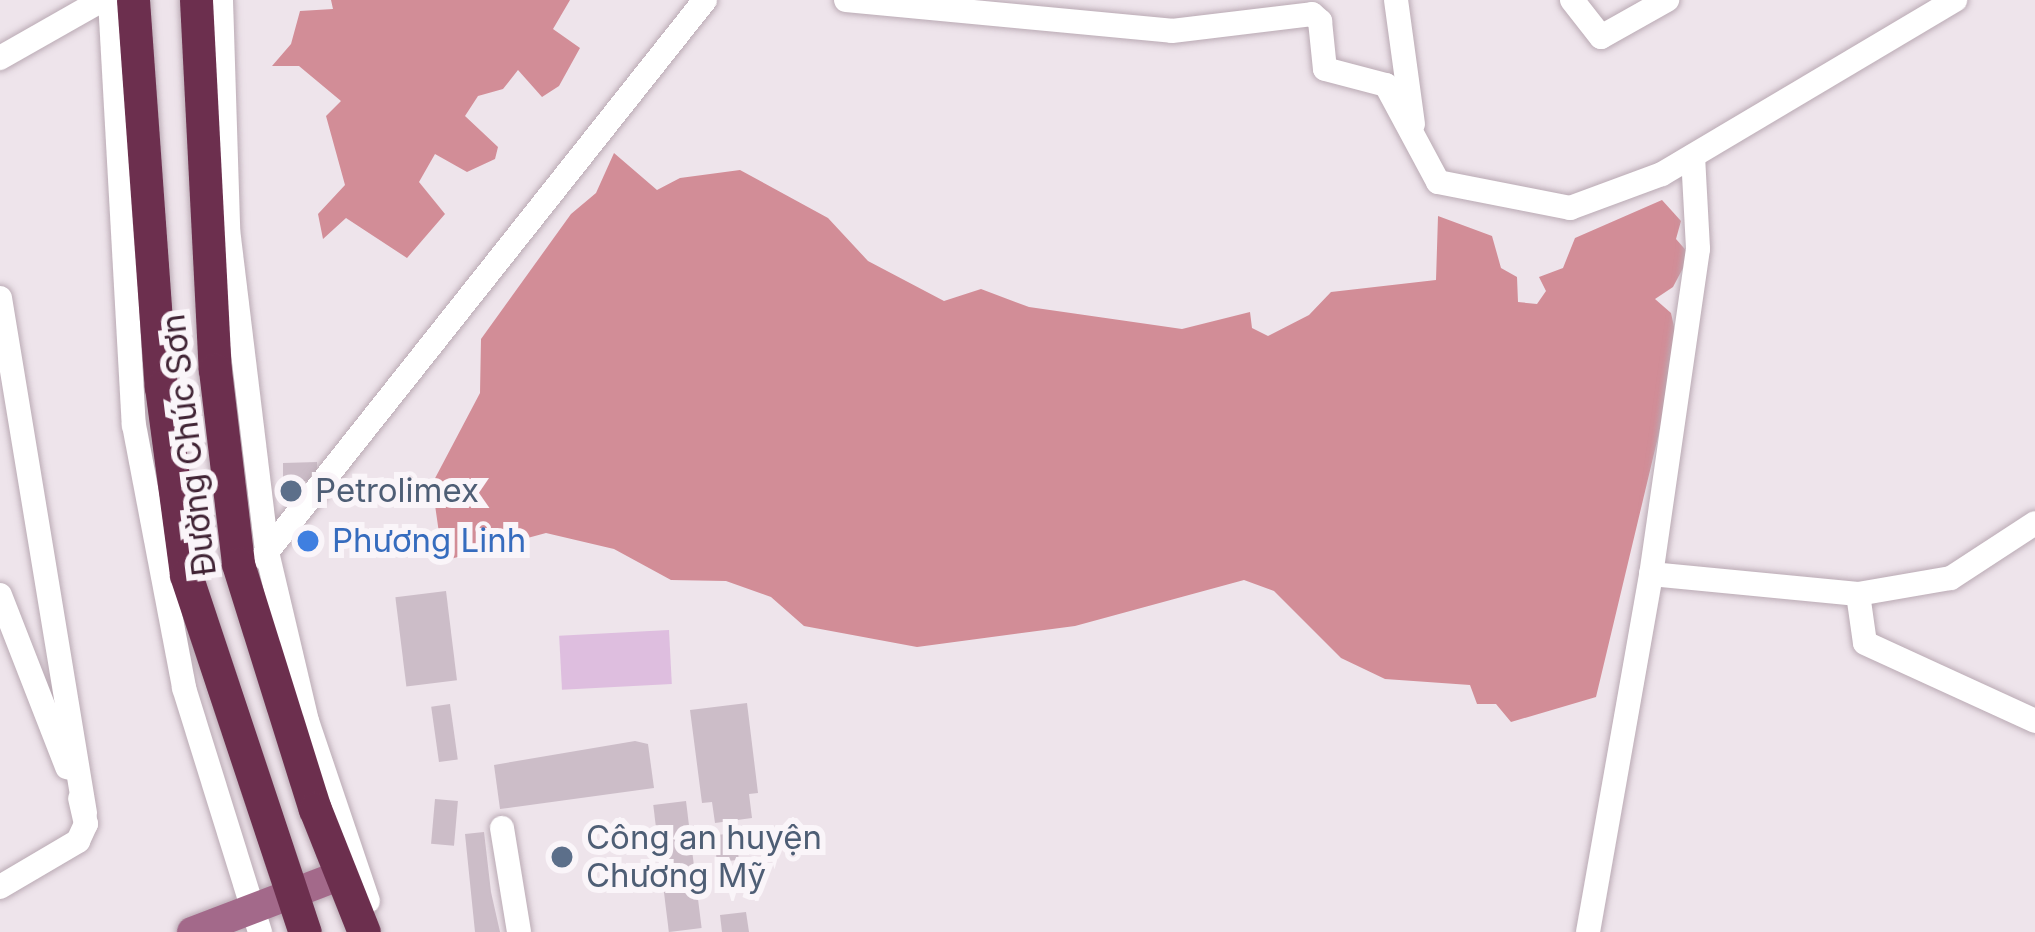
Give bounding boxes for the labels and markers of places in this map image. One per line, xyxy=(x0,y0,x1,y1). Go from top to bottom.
place label: Petrolimex xyxy=(315,471,479,511)
marker: Petrolimex xyxy=(278,478,304,504)
place label: Phương Linh xyxy=(332,521,526,561)
marker: Phương Linh xyxy=(295,528,321,554)
place label: Công an huyện Chương Mỹ xyxy=(586,818,822,896)
marker: Công an huyện Chương Mỹ xyxy=(549,844,575,870)

